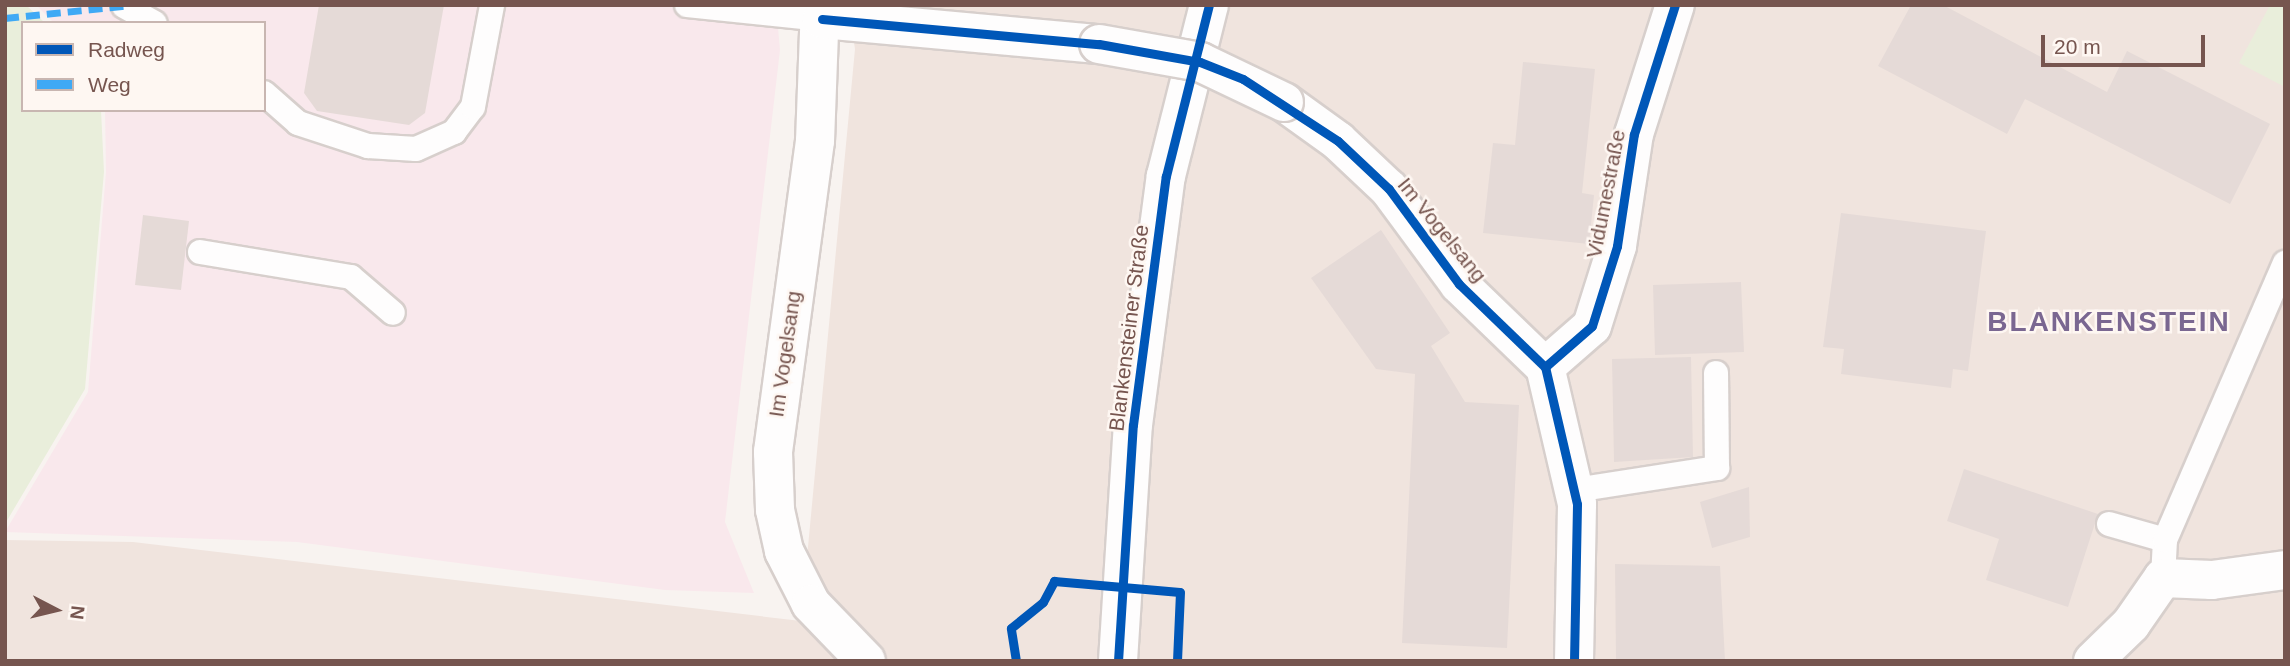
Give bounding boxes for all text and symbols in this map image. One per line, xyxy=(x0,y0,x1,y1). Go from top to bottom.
legend xyxy=(21,21,266,112)
scale bar xyxy=(2045,21,2210,65)
text: 20 m xyxy=(2054,35,2101,58)
text: Radweg xyxy=(88,38,165,61)
text: Weg xyxy=(88,73,131,96)
street label: Vidumestraße xyxy=(1581,128,1631,260)
street label: Im Vogelsang xyxy=(1392,173,1492,287)
street label: Blankensteiner Straße xyxy=(1104,223,1154,433)
street label: Im Vogelsang xyxy=(764,289,806,419)
district label: BLANKENSTEIN xyxy=(1989,305,2229,339)
north arrow xyxy=(21,575,91,645)
text: N xyxy=(66,605,89,621)

